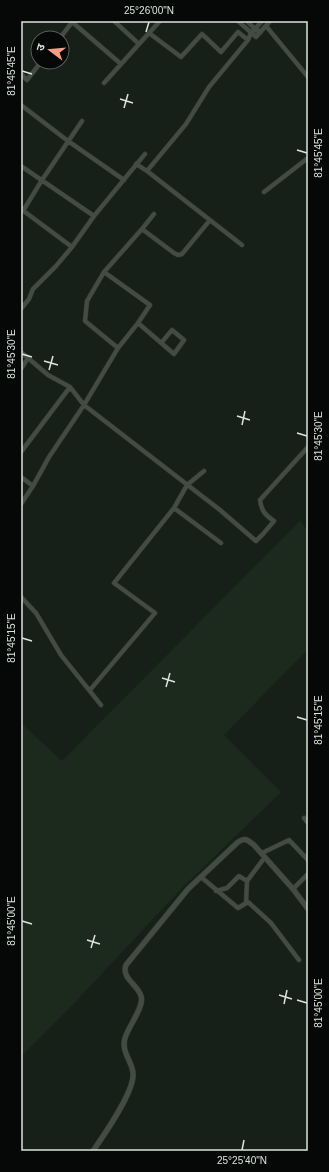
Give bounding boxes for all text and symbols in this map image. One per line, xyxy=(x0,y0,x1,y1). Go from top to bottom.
text: 25°26'00"N xyxy=(124,5,174,16)
north arrow xyxy=(30,30,70,70)
text: उ xyxy=(34,42,47,52)
text: 81°45'45"E xyxy=(6,46,17,96)
text: 81°45'45"E xyxy=(313,128,324,178)
text: 81°45'30"E xyxy=(6,329,17,379)
text: 81°45'30"E xyxy=(313,411,324,461)
text: 81°45'15"E xyxy=(6,613,17,663)
text: 81°45'15"E xyxy=(313,695,324,745)
text: 81°45'00"E xyxy=(6,896,17,946)
text: 81°45'00"E xyxy=(313,978,324,1028)
text: 25°25'40"N xyxy=(217,1155,267,1166)

